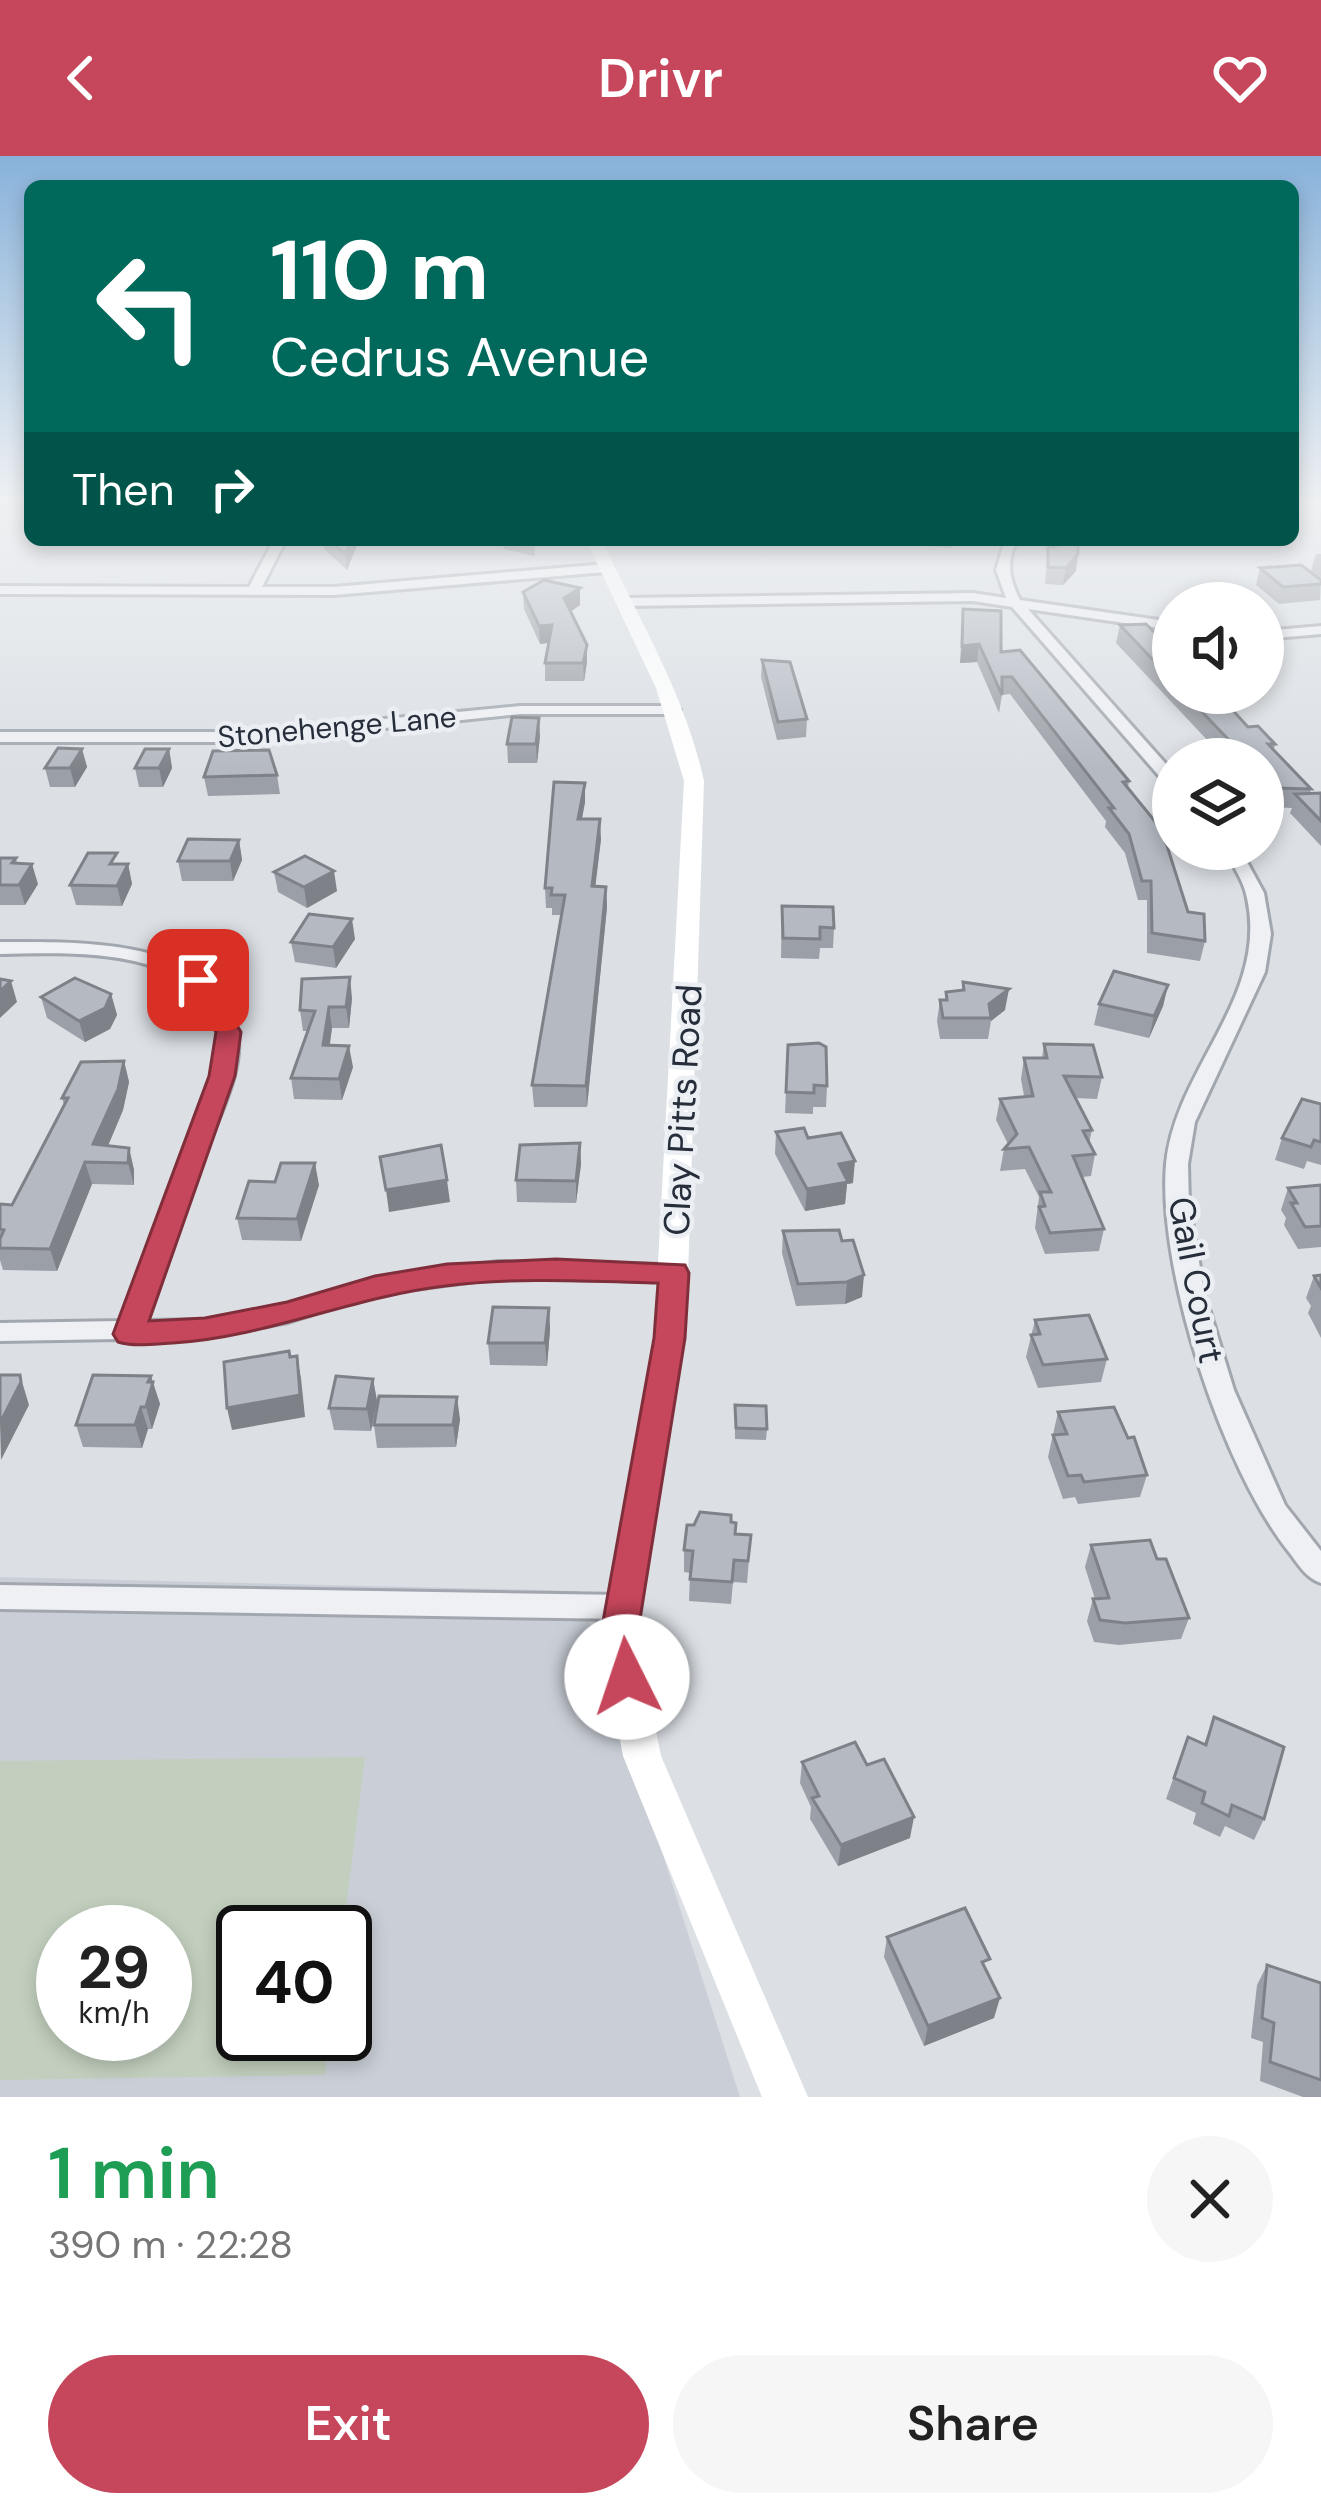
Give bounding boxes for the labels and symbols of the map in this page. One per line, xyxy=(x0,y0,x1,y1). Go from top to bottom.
street label: Stonehenge Lane xyxy=(216,697,458,756)
pin xyxy=(147,929,249,1031)
street label: Clay Pitts Road xyxy=(652,983,713,1237)
street label: Gail Court xyxy=(1157,1193,1236,1367)
position arrow xyxy=(564,1614,690,1740)
speed limit sign: 40 xyxy=(216,1905,372,2061)

